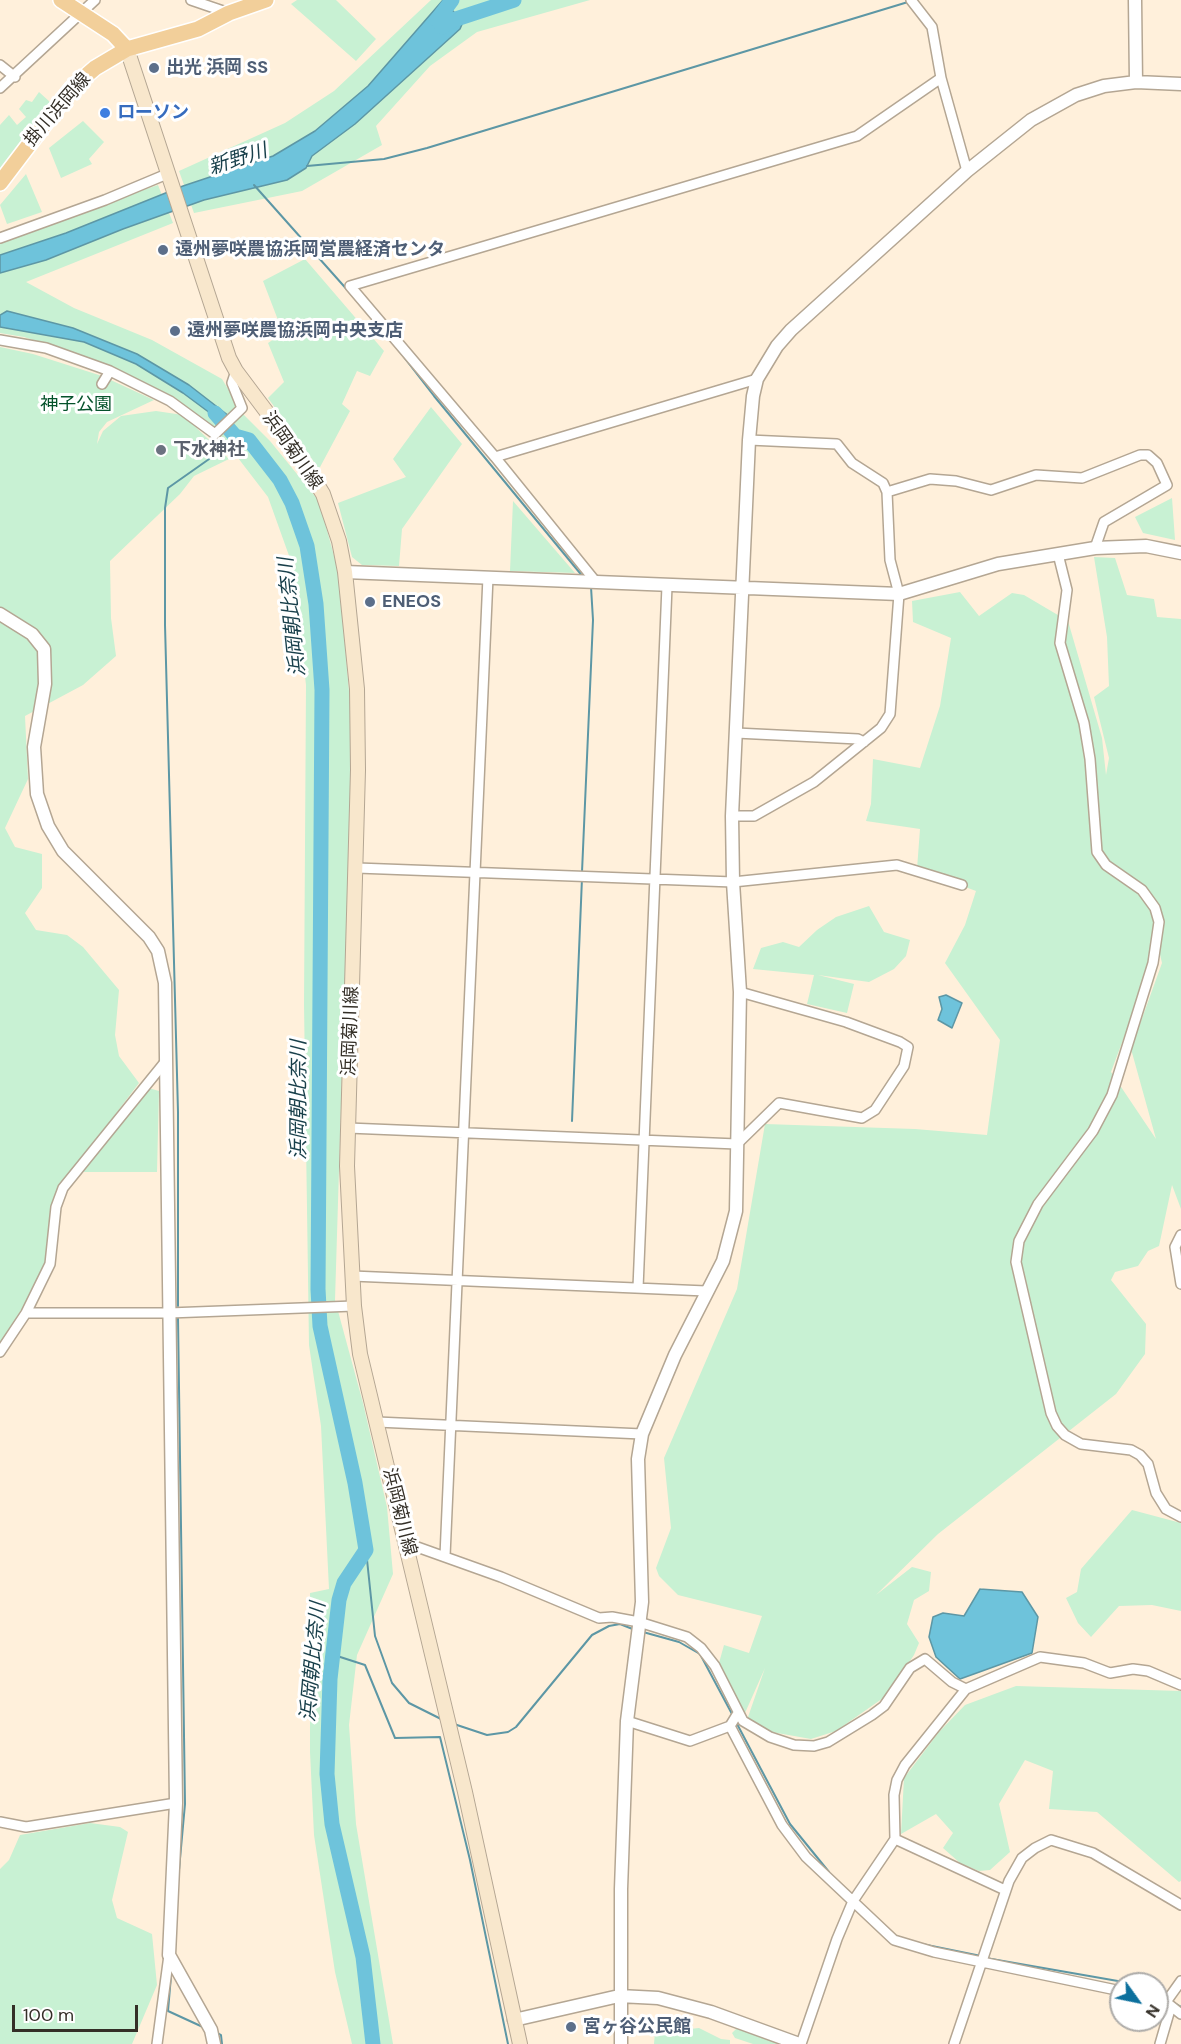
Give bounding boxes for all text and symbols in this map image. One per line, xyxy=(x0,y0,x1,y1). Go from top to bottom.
place label: 出光 浜岡 SS xyxy=(166,57,268,79)
marker: 出光 浜岡 SS xyxy=(147,61,161,75)
street label: 掛川浜岡線 xyxy=(20,69,96,151)
place label: ローソン xyxy=(117,102,189,124)
marker: ローソン xyxy=(98,106,112,120)
water label: 新野川 xyxy=(206,139,270,181)
place label: 遠州夢咲農協浜岡営農経済センタ xyxy=(175,239,445,261)
marker: 遠州夢咲農協浜岡営農経済センタ xyxy=(156,243,170,257)
place label: 遠州夢咲農協浜岡中央支店 xyxy=(187,320,403,342)
marker: 遠州夢咲農協浜岡中央支店 xyxy=(168,324,182,338)
park label: 神子公園 xyxy=(40,394,112,416)
street label: 浜岡菊川線 xyxy=(257,408,327,494)
place label: 下水神社 xyxy=(173,439,245,461)
marker: 下水神社 xyxy=(154,443,168,457)
water label: 浜岡朝比奈川 xyxy=(275,556,311,678)
place label: ENEOS xyxy=(382,591,441,613)
marker: ENEOS xyxy=(363,595,377,609)
street label: 浜岡菊川線 xyxy=(339,986,363,1076)
water label: 浜岡朝比奈川 xyxy=(288,1040,312,1160)
street label: 浜岡菊川線 xyxy=(378,1466,420,1558)
water label: 浜岡朝比奈川 xyxy=(297,1601,331,1723)
north arrow xyxy=(1109,1972,1169,2032)
scale bar xyxy=(15,1993,141,2031)
text: N xyxy=(1141,2000,1165,2022)
text: 100 m xyxy=(23,2003,74,2027)
place label: 宮ヶ谷公民館 xyxy=(583,2016,691,2038)
marker: 宮ヶ谷公民館 xyxy=(564,2020,578,2034)

